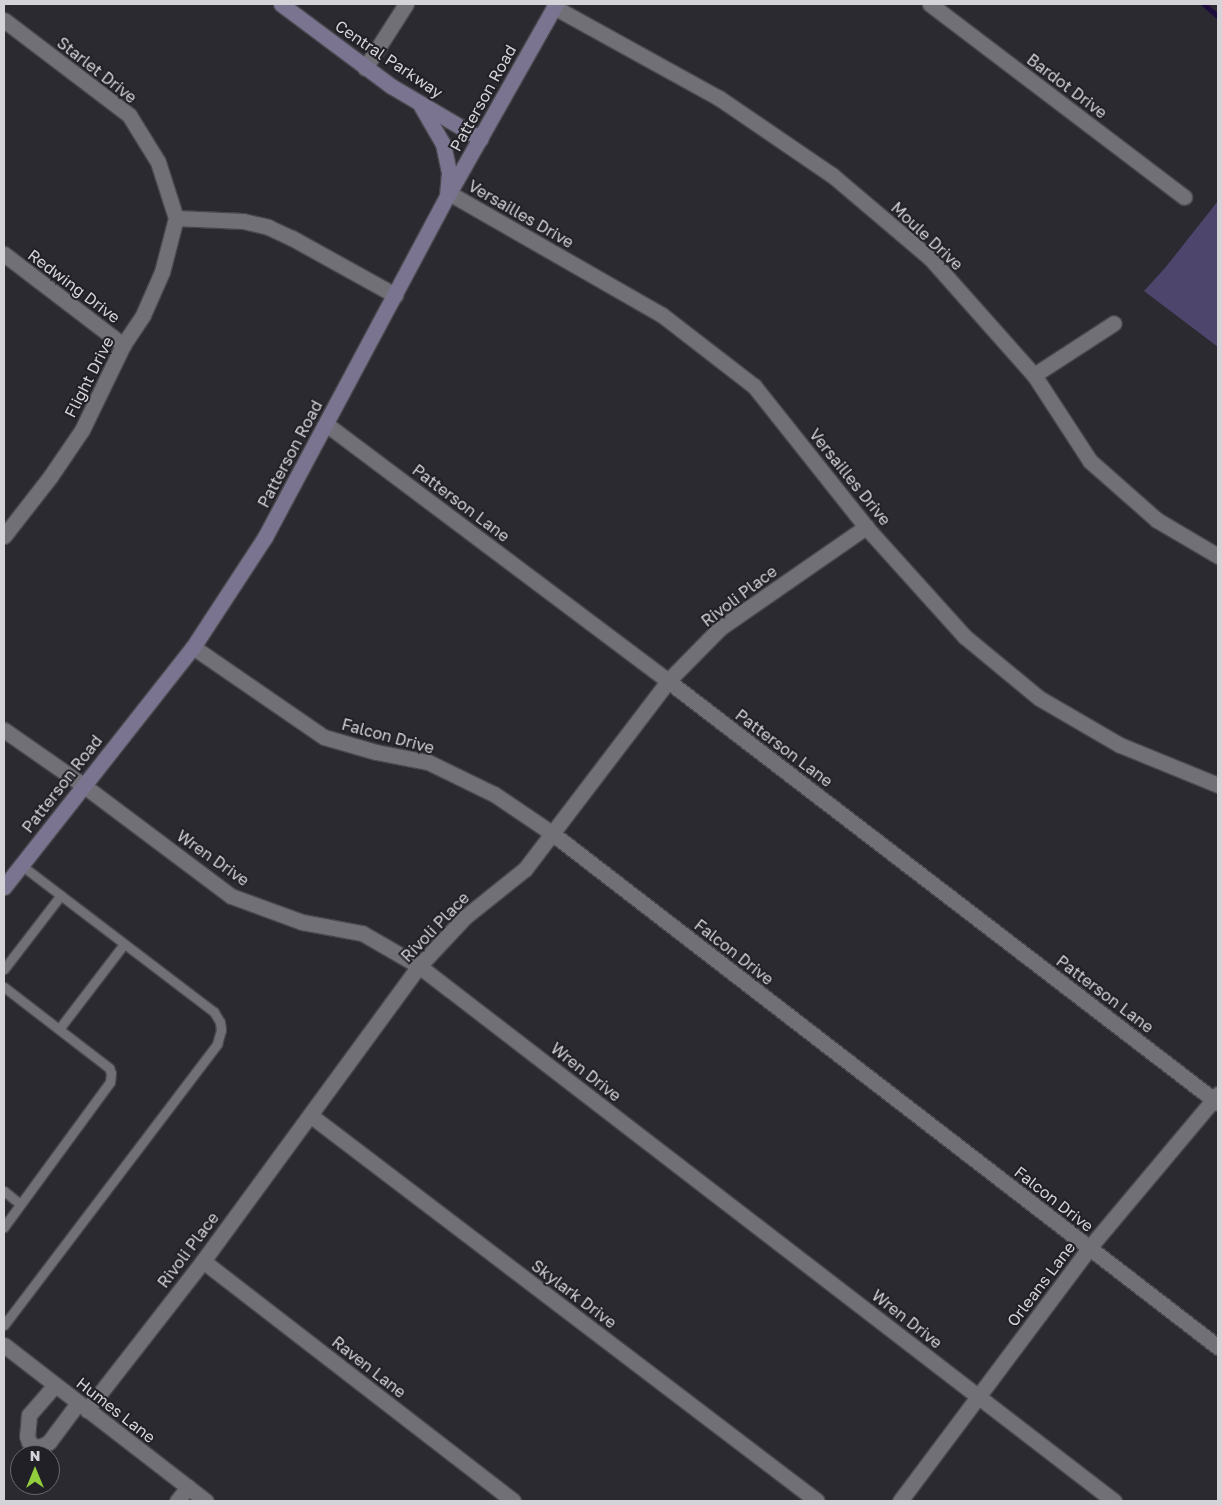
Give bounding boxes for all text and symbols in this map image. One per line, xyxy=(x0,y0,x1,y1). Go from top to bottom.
street label: Central Parkway xyxy=(332,16,446,102)
street label: Starlet Drive xyxy=(53,33,141,107)
street label: Patterson Road xyxy=(446,42,520,154)
street label: Bardot Drive xyxy=(1023,50,1111,122)
street label: Versailles Drive xyxy=(465,176,577,252)
street label: Moule Drive xyxy=(887,198,967,274)
street label: Redwing Drive xyxy=(24,245,124,327)
street label: Flight Drive xyxy=(60,333,118,421)
street label: Patterson Road xyxy=(254,397,326,511)
street label: Versailles Drive xyxy=(805,425,895,529)
street label: Patterson Lane xyxy=(409,460,513,546)
street label: Rivoli Place xyxy=(698,561,780,631)
street label: Patterson Lane xyxy=(732,705,836,791)
street label: Falcon Drive xyxy=(340,714,436,758)
street label: Patterson Road xyxy=(18,731,106,837)
street label: Wren Drive xyxy=(173,826,253,890)
street label: Rivoli Place xyxy=(397,888,473,966)
street label: Falcon Drive xyxy=(691,915,777,989)
street label: Patterson Lane xyxy=(1053,951,1157,1037)
street label: Wren Drive xyxy=(547,1039,625,1105)
street label: Falcon Drive xyxy=(1011,1162,1097,1236)
street label: Rivoli Place xyxy=(153,1209,223,1291)
street label: Orleans Lane xyxy=(1003,1238,1079,1330)
street label: Skylark Drive xyxy=(528,1256,620,1332)
street label: Wren Drive xyxy=(868,1286,946,1352)
street label: Raven Lane xyxy=(328,1332,410,1402)
street label: Humes Lane xyxy=(73,1373,159,1447)
north arrow xyxy=(10,1445,60,1495)
text: N xyxy=(30,1447,40,1464)

